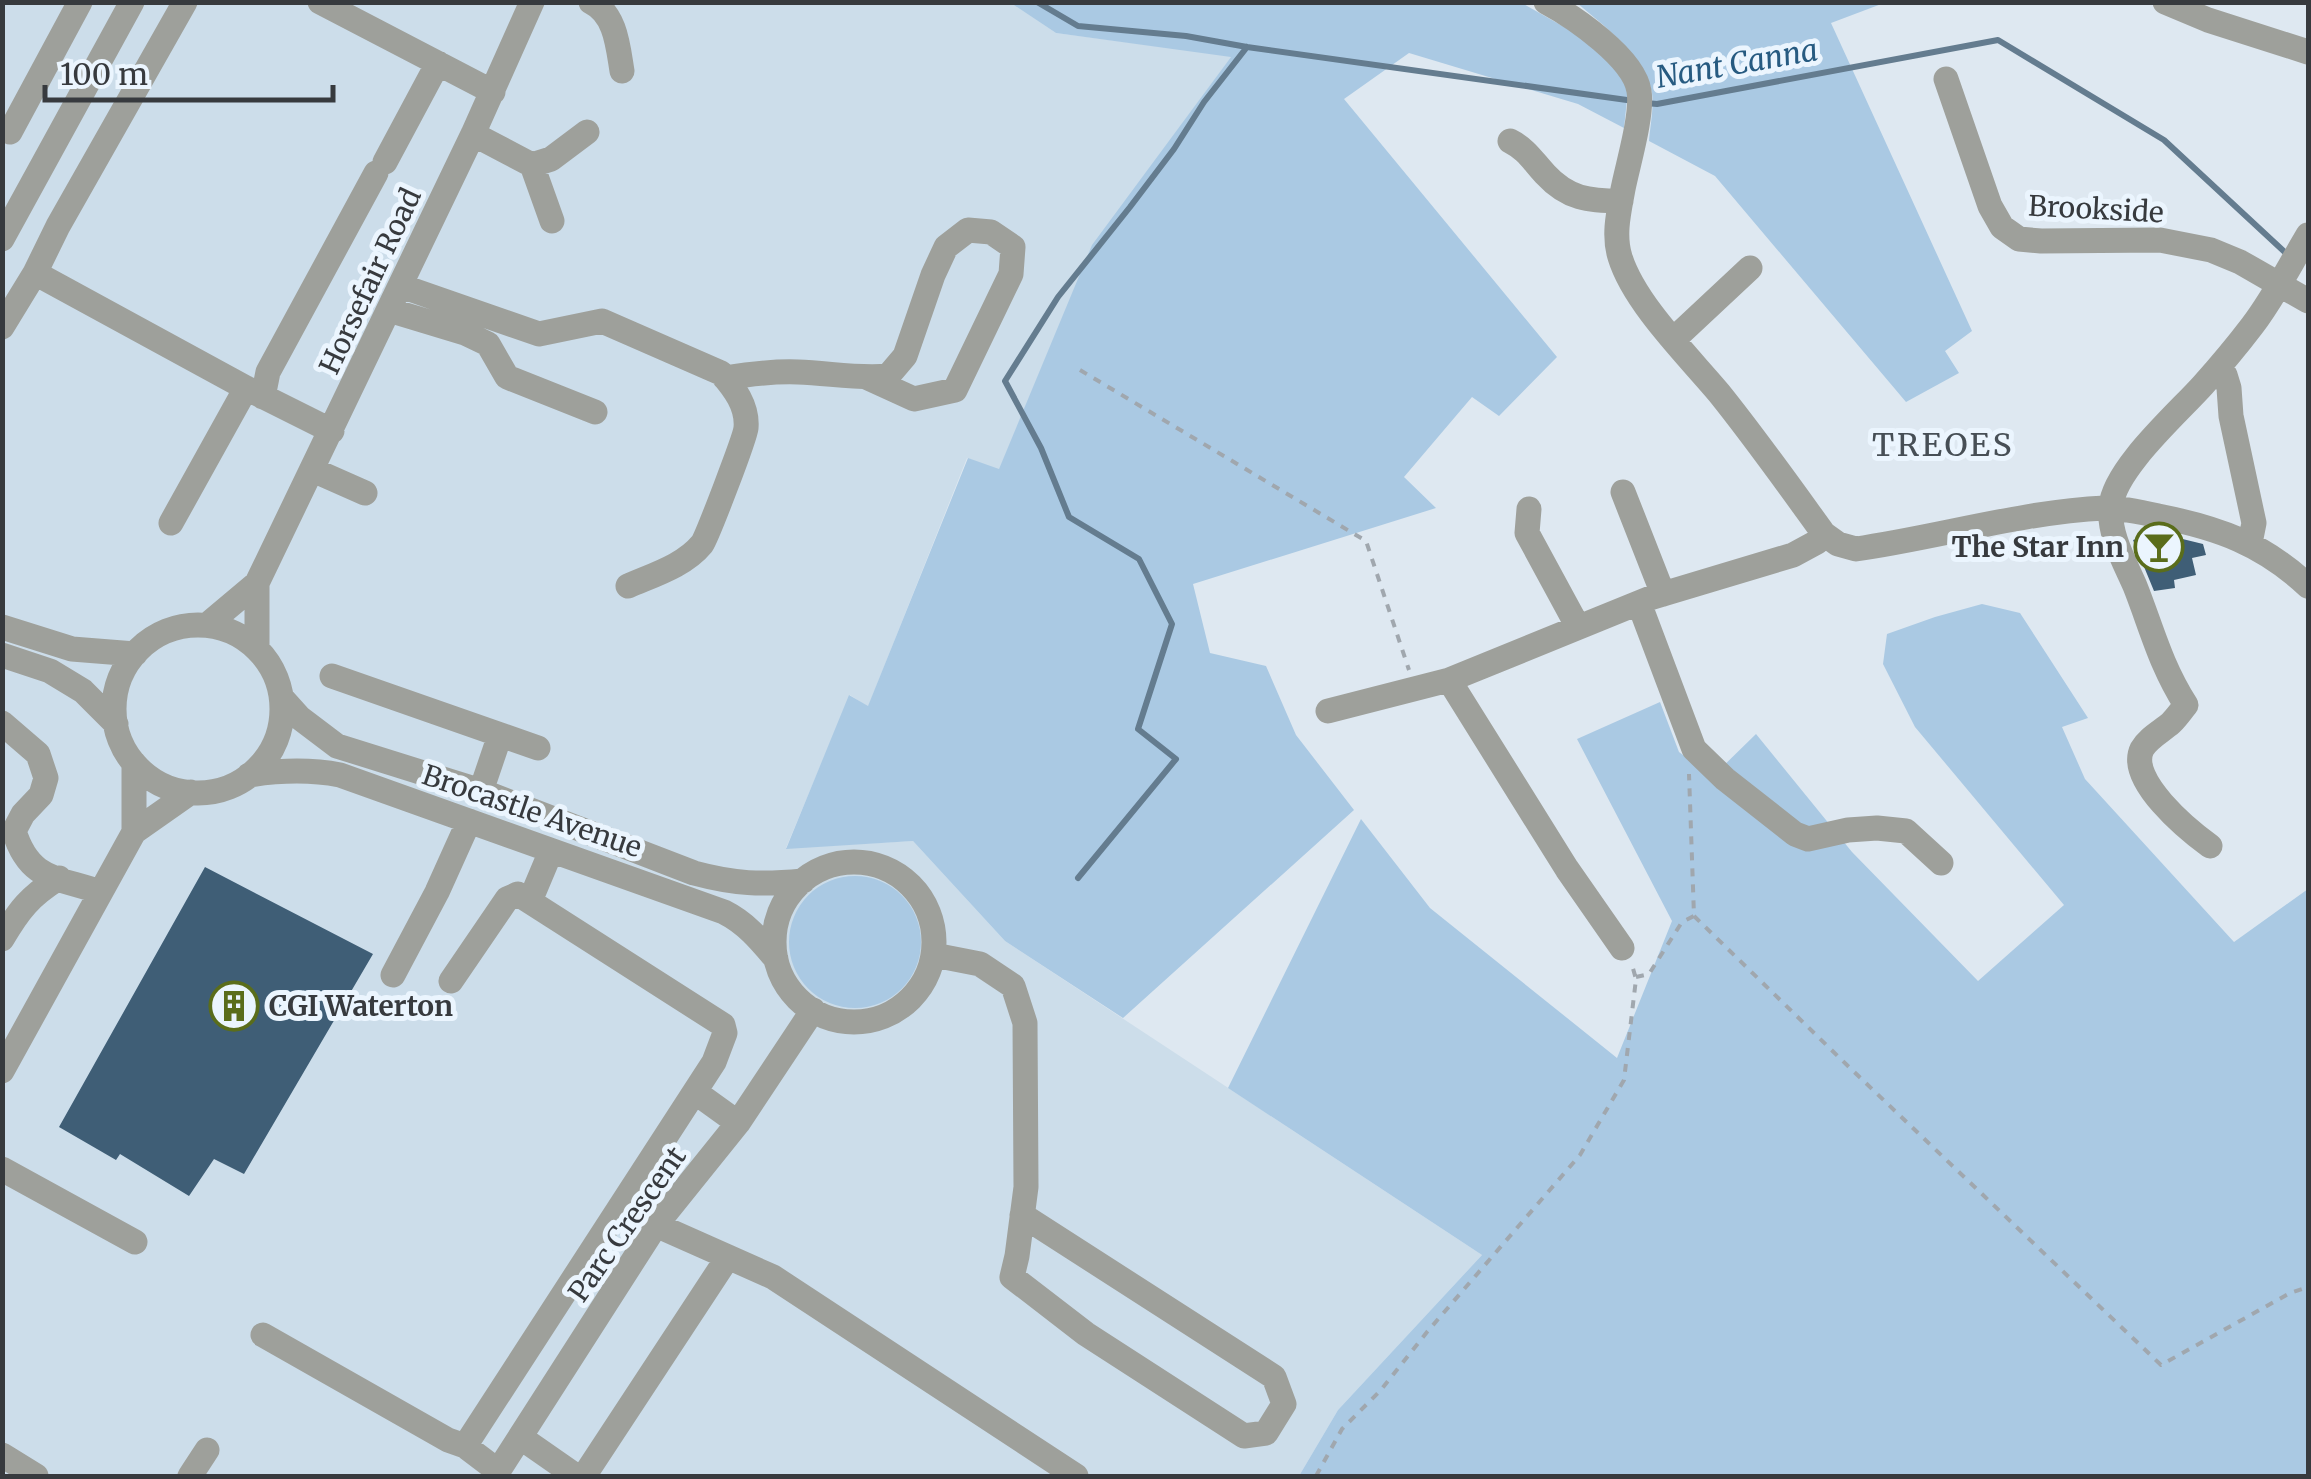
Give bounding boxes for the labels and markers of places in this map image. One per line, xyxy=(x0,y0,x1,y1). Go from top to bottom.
bar icon: The Star Inn xyxy=(2133,521,2185,573)
place label: The Star Inn xyxy=(1951,529,2124,565)
building icon: CGI Waterton xyxy=(208,980,260,1032)
place label: CGI Waterton xyxy=(269,988,453,1024)

